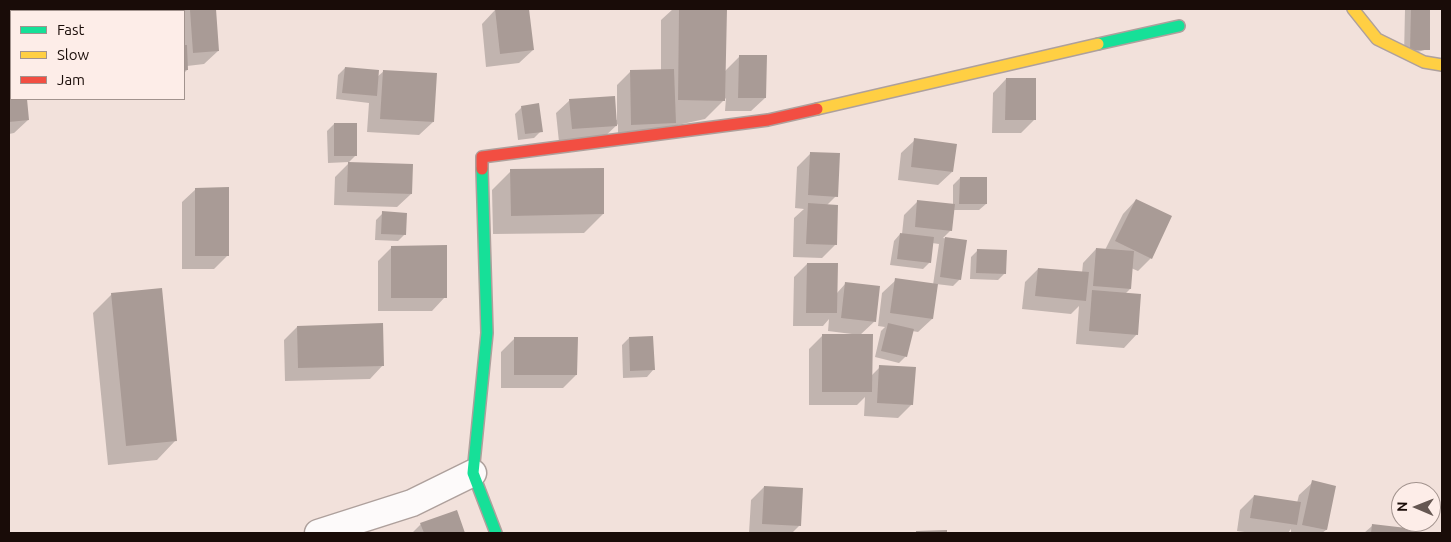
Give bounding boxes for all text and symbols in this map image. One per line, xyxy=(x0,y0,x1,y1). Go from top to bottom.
legend xyxy=(10,10,185,100)
text: Fast xyxy=(57,21,84,38)
text: Slow xyxy=(57,46,89,63)
text: Jam xyxy=(57,71,85,88)
north arrow xyxy=(1391,482,1441,532)
text: N xyxy=(1394,501,1410,512)

